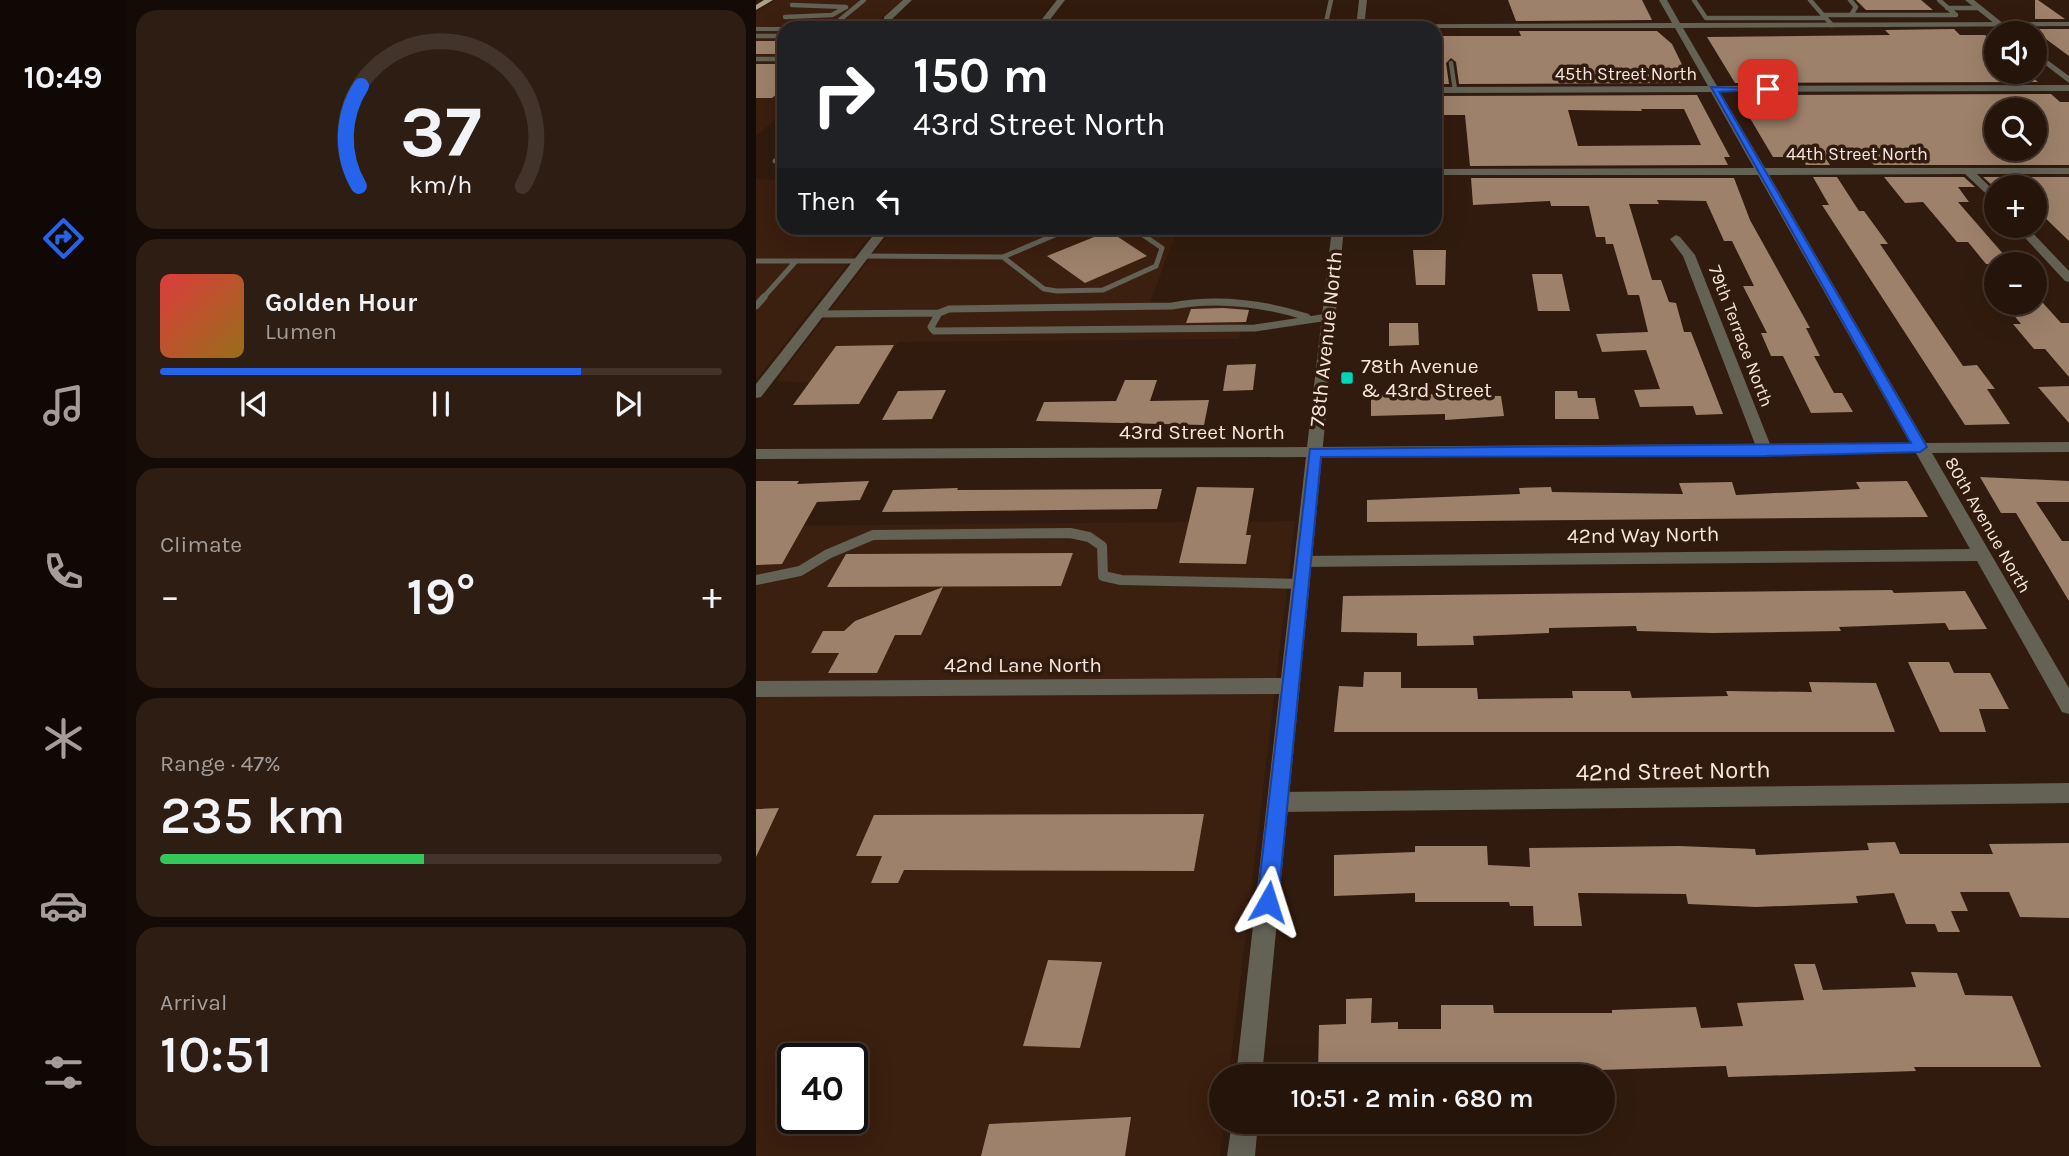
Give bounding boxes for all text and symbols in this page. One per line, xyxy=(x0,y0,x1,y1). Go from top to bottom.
map controls xyxy=(1984,21,2047,315)
button: sound xyxy=(1984,21,2047,84)
text: 150 m xyxy=(913,47,1049,104)
icon: right xyxy=(798,49,889,140)
text: 10:49 xyxy=(24,59,102,96)
pin xyxy=(1738,59,1798,119)
street label: 45th Street North xyxy=(1555,63,1697,85)
icon: arrive xyxy=(1749,70,1787,108)
text: 37 xyxy=(400,89,482,174)
button: search xyxy=(1984,98,2047,161)
text: 43rd Street North xyxy=(913,106,1166,143)
street label: 44th Street North xyxy=(1786,143,1928,165)
text: km/h xyxy=(409,169,473,198)
button: + xyxy=(1984,175,2047,238)
icon: left xyxy=(870,182,908,220)
text: Then xyxy=(798,186,856,217)
icon: directions xyxy=(39,214,88,263)
street label: 78th Avenue North xyxy=(1305,250,1347,428)
button: − xyxy=(1984,252,2047,315)
street label: 79th Terrace North xyxy=(1704,262,1778,410)
text: Golden Hour xyxy=(265,287,417,318)
text: Lumen xyxy=(265,318,337,345)
place label: 78th Avenue & 43rd Street xyxy=(1361,354,1492,402)
marker: 78th Avenue & 43rd Street xyxy=(1339,370,1355,386)
icon: music xyxy=(39,381,88,430)
icon: previous xyxy=(235,385,273,423)
icon: pause xyxy=(422,385,460,423)
icon: next xyxy=(609,385,647,423)
street label: 43rd Street North xyxy=(1119,420,1285,444)
street label: 80th Avenue North xyxy=(1940,453,2036,597)
street label: 42nd Way North xyxy=(1567,522,1719,548)
text: Climate xyxy=(160,531,242,558)
icon: phone xyxy=(39,547,88,596)
text: 19° xyxy=(407,566,475,627)
text: − xyxy=(160,574,180,619)
text: + xyxy=(702,574,722,619)
street label: 42nd Lane North xyxy=(944,653,1102,677)
icon: climate xyxy=(39,714,88,763)
text: Range · 47% xyxy=(160,750,281,777)
street label: 42nd Street North xyxy=(1575,755,1771,787)
text: 235 km xyxy=(160,785,345,846)
position arrow xyxy=(1231,865,1305,939)
icon: car xyxy=(39,881,88,930)
text: Arrival xyxy=(160,989,227,1016)
text: 10:51 xyxy=(160,1024,272,1085)
speed limit sign: 40 xyxy=(777,1043,868,1134)
icon: filters xyxy=(39,1048,88,1097)
text: 10:51 · 2 min · 680 m xyxy=(1291,1083,1533,1114)

